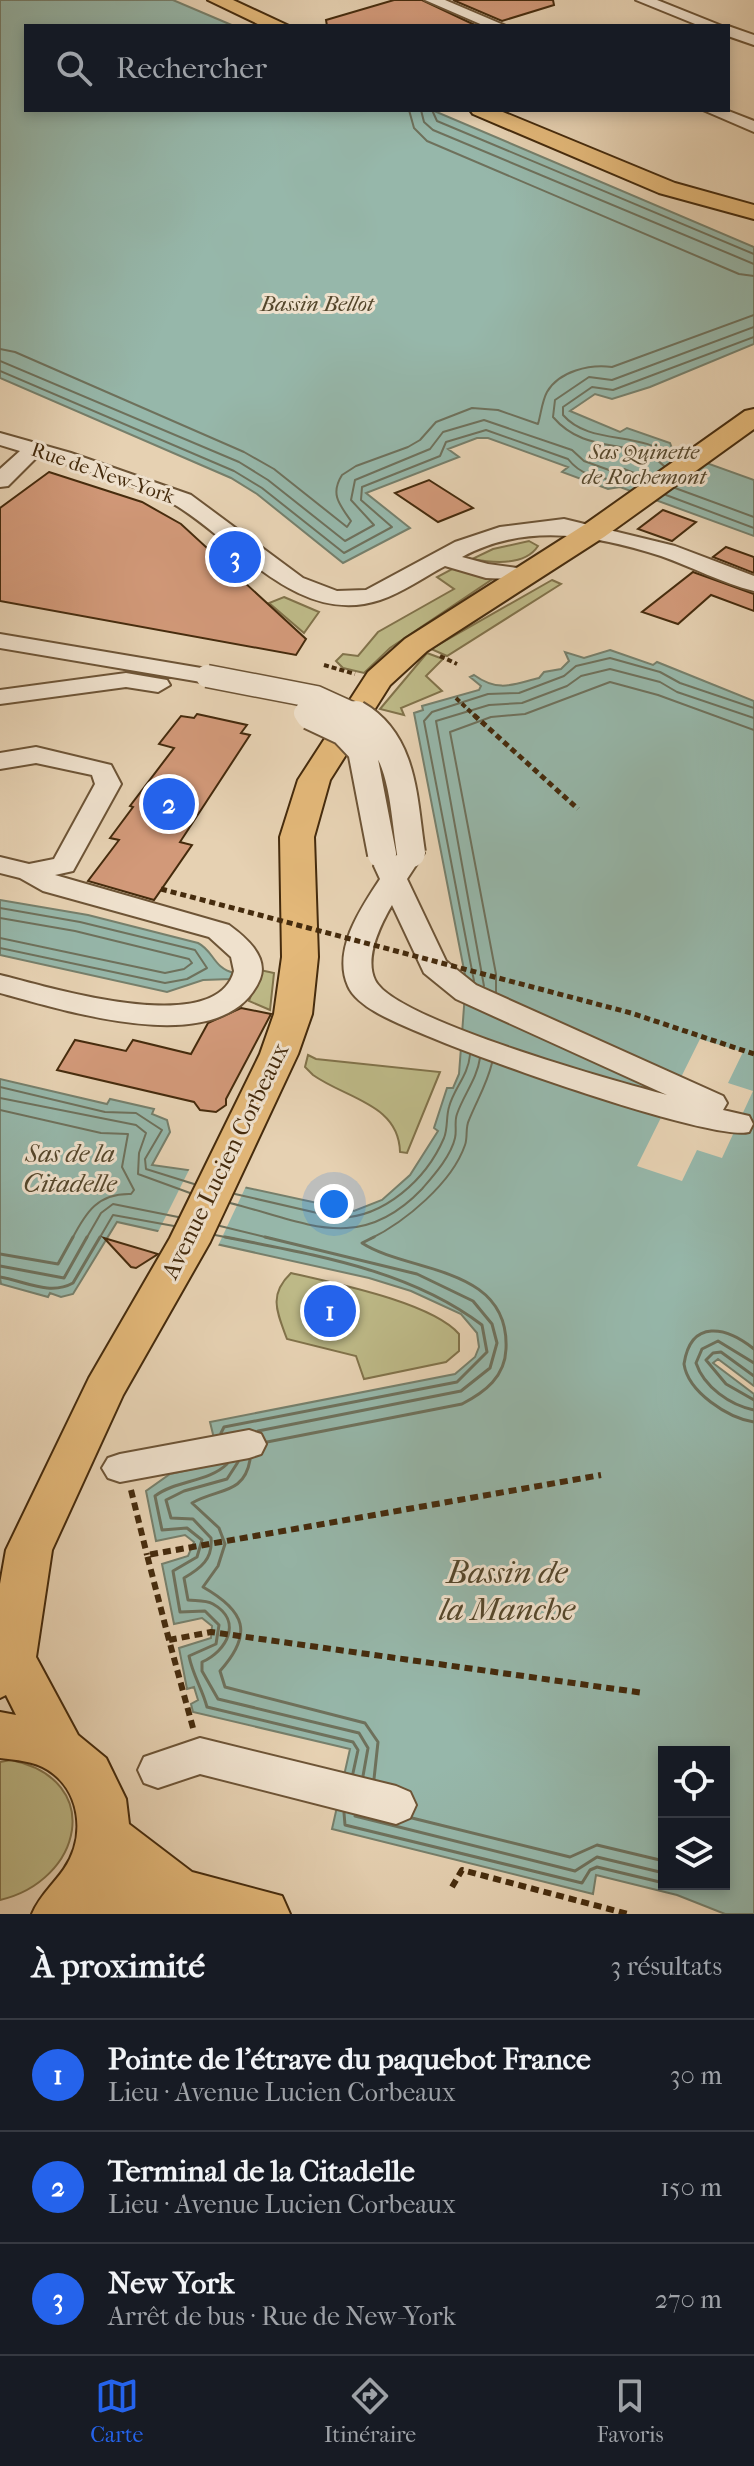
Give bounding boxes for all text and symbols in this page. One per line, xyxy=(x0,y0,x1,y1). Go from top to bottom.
search box xyxy=(24,24,730,112)
icon: search xyxy=(52,46,96,90)
text: Rechercher xyxy=(116,51,267,86)
water label: Bassin Bellot xyxy=(259,291,375,317)
street label: Rue de New-York xyxy=(28,438,178,508)
water label: Sas Quinette de Rochemont xyxy=(582,439,707,490)
pin: 3 xyxy=(209,527,261,587)
pin: 2 xyxy=(143,774,195,834)
street label: Avenue Lucien Corbeaux xyxy=(155,1038,295,1284)
water label: Sas de la Citadelle xyxy=(23,1138,118,1199)
your location xyxy=(314,1184,354,1224)
pin: 1 xyxy=(304,1281,356,1341)
water label: Bassin de la Manche xyxy=(438,1554,576,1628)
map controls xyxy=(658,1746,730,1890)
button: locate xyxy=(658,1746,730,1818)
button: layers xyxy=(658,1818,730,1890)
text: À proximité xyxy=(32,1946,205,1986)
text: 3 résultats xyxy=(610,1951,722,1982)
text: Pointe de l’étrave du paquebot France xyxy=(108,2042,591,2077)
text: 1 xyxy=(53,2060,63,2091)
text: 30 m xyxy=(670,2060,722,2091)
text: Lieu · Avenue Lucien Corbeaux xyxy=(108,2077,456,2108)
text: Terminal de la Citadelle xyxy=(108,2154,415,2189)
text: 2 xyxy=(51,2172,65,2203)
text: 150 m xyxy=(660,2172,722,2203)
text: Lieu · Avenue Lucien Corbeaux xyxy=(108,2189,456,2220)
text: New York xyxy=(108,2266,234,2301)
text: 3 xyxy=(53,2284,63,2315)
text: 270 m xyxy=(655,2284,722,2315)
text: Arrêt de bus · Rue de New-York xyxy=(108,2301,456,2332)
tab: Carte xyxy=(90,2374,143,2448)
tab: Itinéraire xyxy=(324,2374,416,2448)
tab: Favoris xyxy=(597,2374,664,2448)

